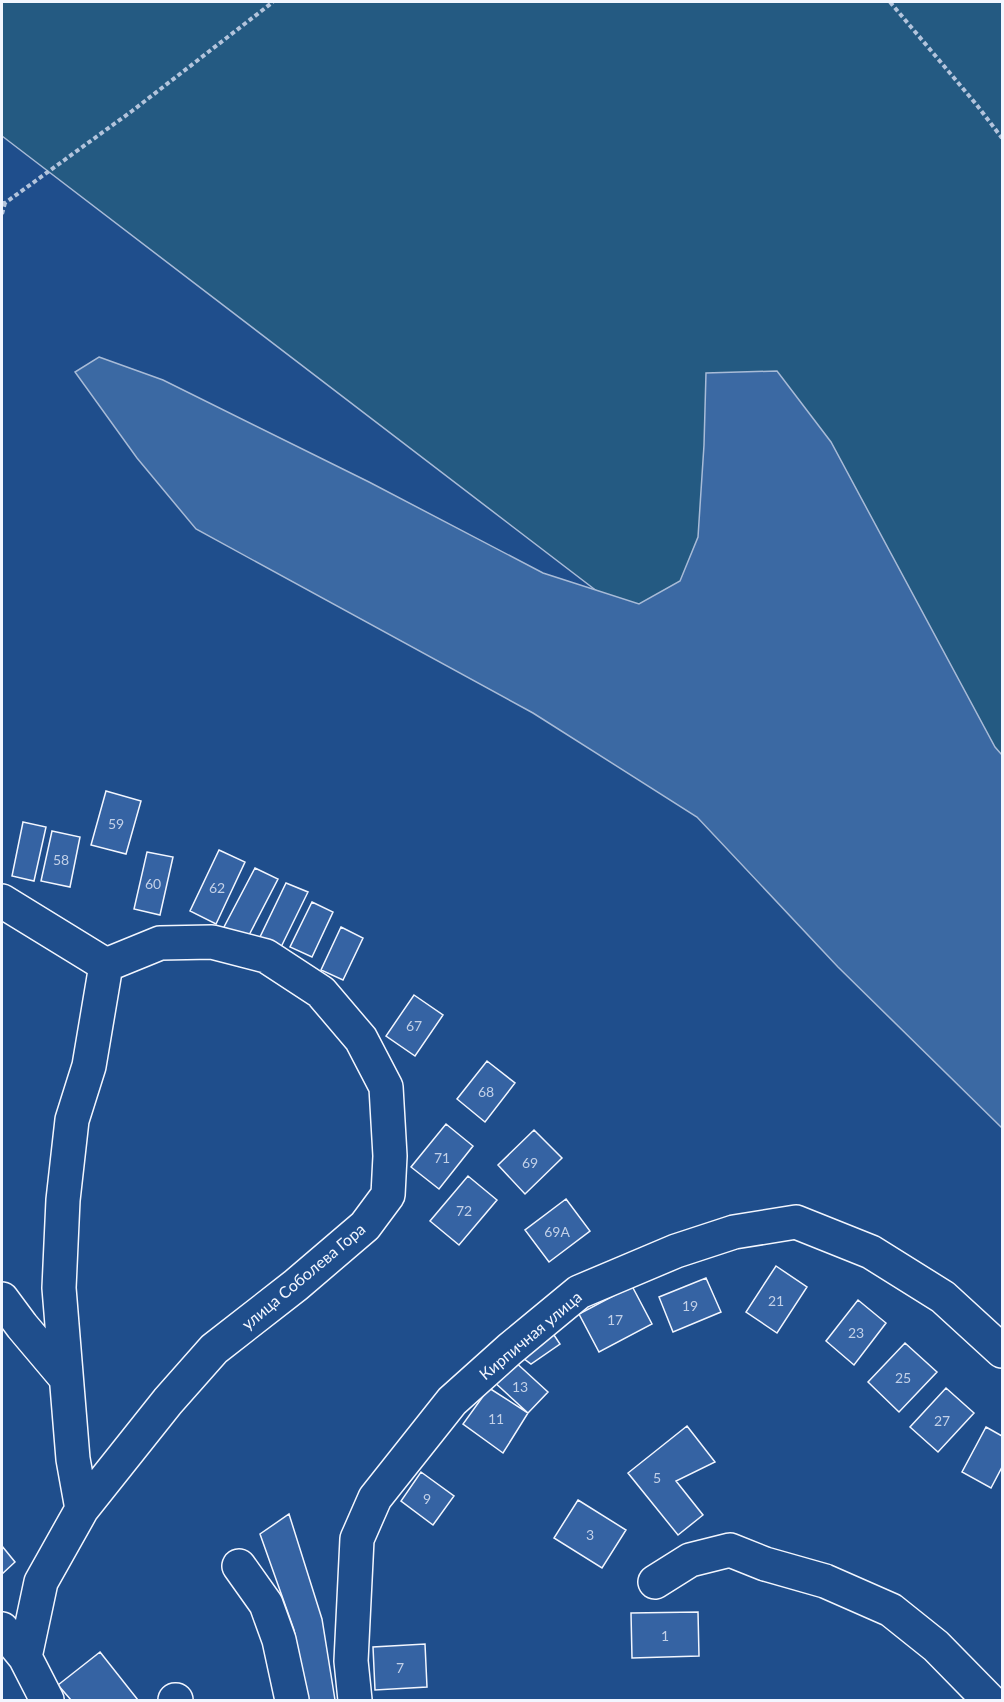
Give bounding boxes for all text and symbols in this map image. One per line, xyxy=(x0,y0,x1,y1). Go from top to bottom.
house number: 59 xyxy=(108,815,124,832)
house number: 58 xyxy=(53,851,69,868)
house number: 60 xyxy=(145,875,161,892)
house number: 62 xyxy=(209,879,225,896)
house number: 67 xyxy=(406,1017,422,1034)
house number: 68 xyxy=(478,1083,494,1100)
house number: 71 xyxy=(434,1149,450,1166)
house number: 69 xyxy=(522,1154,538,1171)
house number: 72 xyxy=(456,1202,472,1219)
street label: улица Соболева Гора xyxy=(237,1219,369,1333)
house number: 69А xyxy=(544,1223,570,1240)
street label: Кирпичная улица xyxy=(475,1287,585,1383)
house number: 21 xyxy=(768,1292,784,1309)
house number: 19 xyxy=(682,1297,698,1314)
house number: 17 xyxy=(607,1311,623,1328)
house number: 23 xyxy=(848,1324,864,1341)
house number: 25 xyxy=(895,1369,911,1386)
house number: 13 xyxy=(512,1378,528,1395)
house number: 11 xyxy=(488,1410,504,1427)
house number: 27 xyxy=(934,1412,950,1429)
house number: 5 xyxy=(653,1469,661,1486)
house number: 9 xyxy=(423,1490,431,1507)
house number: 3 xyxy=(586,1526,594,1543)
house number: 1 xyxy=(661,1627,669,1644)
house number: 7 xyxy=(396,1659,404,1676)

